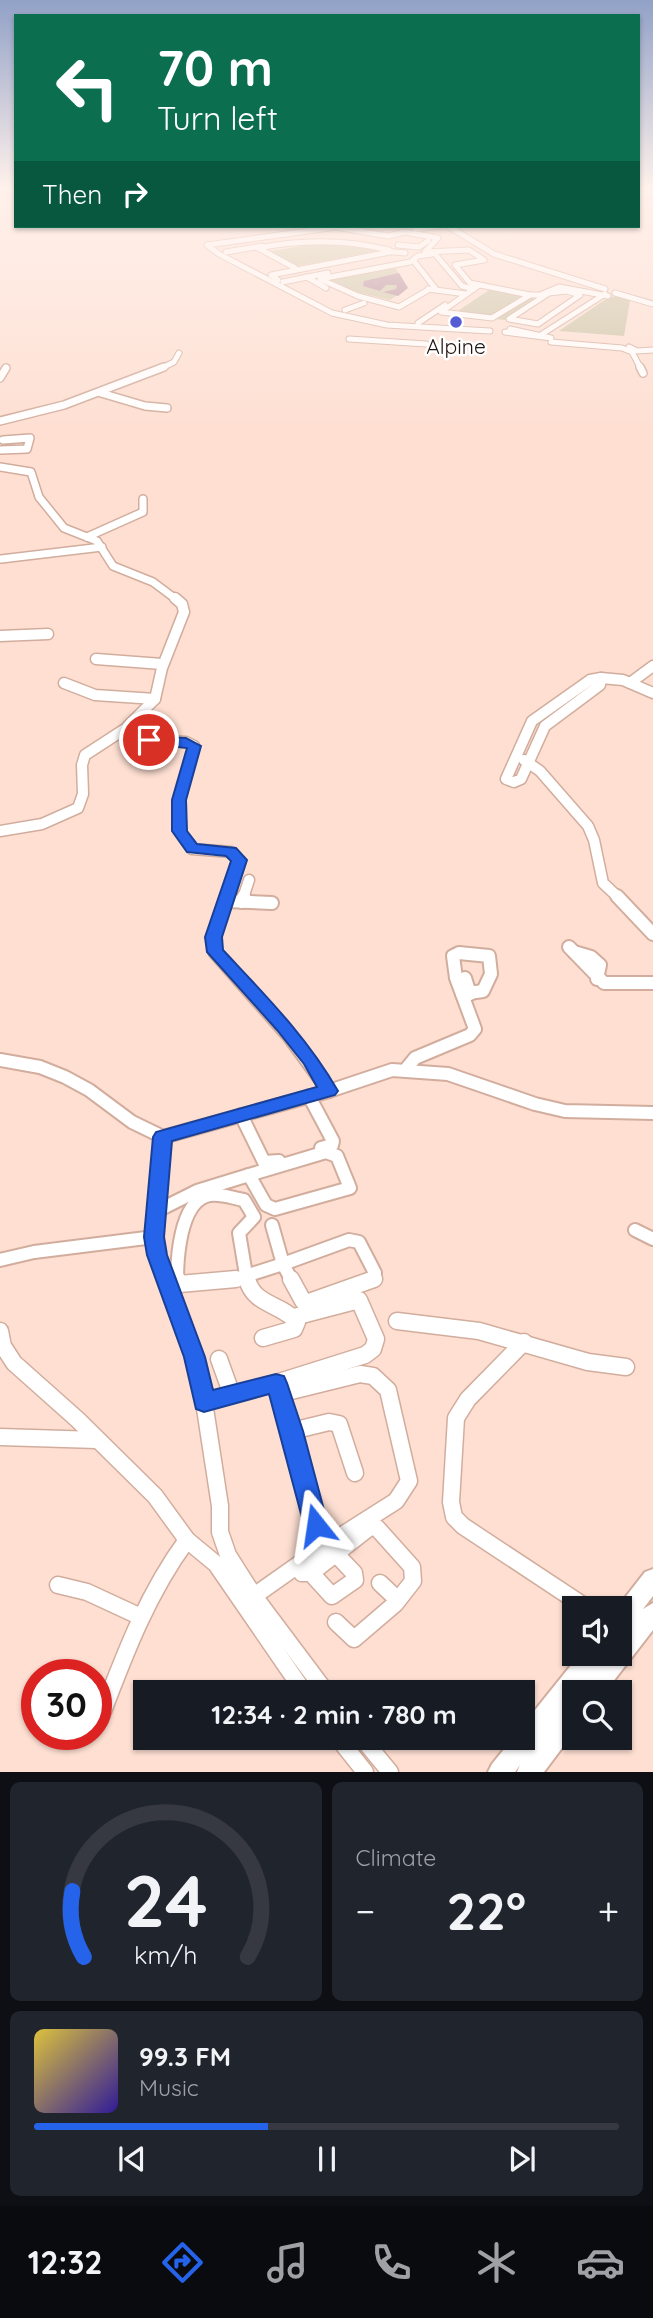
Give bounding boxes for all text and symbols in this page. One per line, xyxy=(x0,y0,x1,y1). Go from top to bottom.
text: 70 m xyxy=(157,37,273,98)
icon: left xyxy=(42,42,133,133)
text: Turn left xyxy=(157,98,278,138)
icon: right xyxy=(116,175,154,213)
text: Then xyxy=(42,178,102,211)
marker: Alpine xyxy=(448,314,464,330)
place label: Alpine xyxy=(426,333,486,359)
pin xyxy=(119,710,179,770)
icon: arrive xyxy=(130,721,168,759)
position arrow xyxy=(279,1488,353,1562)
map controls xyxy=(562,1596,632,1750)
button: sound xyxy=(562,1596,632,1666)
speed limit sign: 30 xyxy=(21,1659,112,1750)
button: search xyxy=(562,1680,632,1750)
text: 12:34 · 2 min · 780 m xyxy=(211,1698,457,1731)
text: Climate xyxy=(356,1843,436,1872)
text: 24 xyxy=(124,1855,208,1946)
text: 22° xyxy=(447,1878,526,1943)
text: − xyxy=(356,1887,375,1935)
text: + xyxy=(598,1887,619,1935)
text: km/h xyxy=(134,1939,197,1970)
text: 99.3 FM xyxy=(139,2040,231,2073)
text: Music xyxy=(139,2073,199,2102)
icon: previous xyxy=(113,2140,151,2178)
icon: pause xyxy=(308,2140,346,2178)
icon: next xyxy=(503,2140,541,2178)
icon: directions xyxy=(158,2238,207,2287)
icon: music xyxy=(263,2238,312,2287)
icon: phone xyxy=(367,2238,416,2287)
icon: climate xyxy=(472,2238,521,2287)
icon: car xyxy=(576,2238,625,2287)
text: 12:32 xyxy=(28,2242,103,2282)

